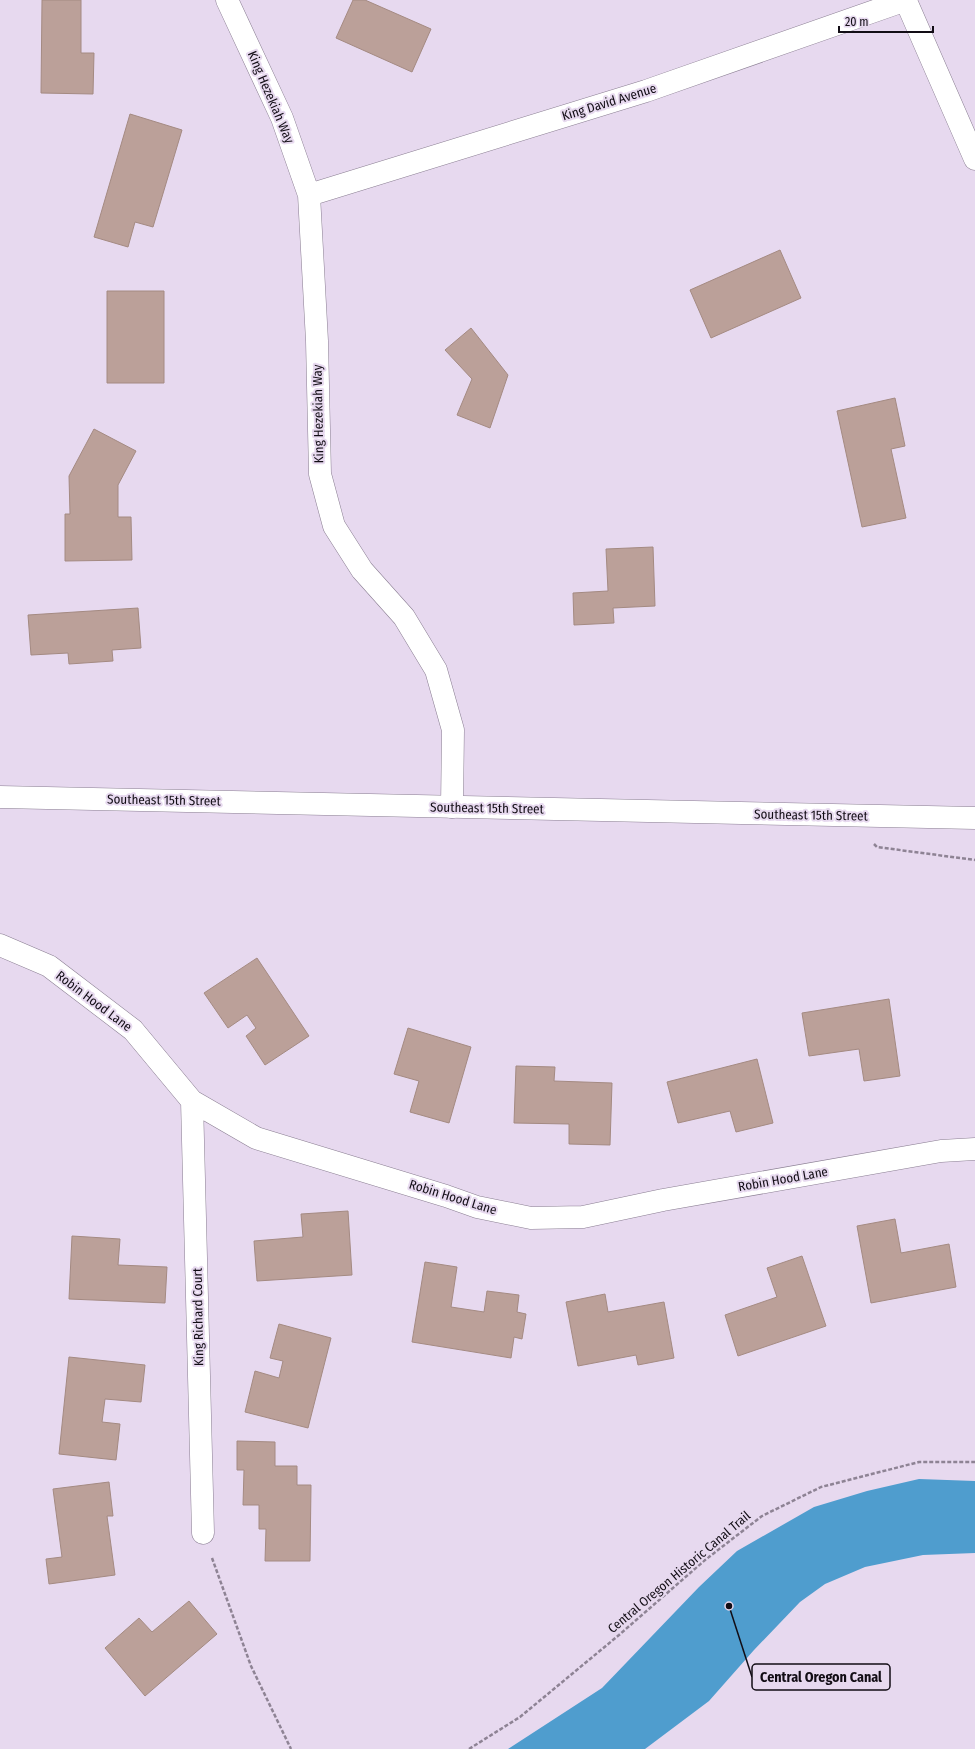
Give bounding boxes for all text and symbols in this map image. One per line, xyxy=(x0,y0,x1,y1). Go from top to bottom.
scale bar xyxy=(839,8,933,34)
text: 20 m xyxy=(845,15,869,29)
street label: King Hezekiah Way xyxy=(245,49,297,146)
street label: King David Avenue xyxy=(560,81,658,123)
street label: King Hezekiah Way xyxy=(310,364,326,464)
street label: Southeast 15th Street xyxy=(107,792,222,809)
street label: Southeast 15th Street xyxy=(430,800,545,817)
street label: Southeast 15th Street xyxy=(754,807,869,824)
street label: Robin Hood Lane xyxy=(53,968,135,1034)
street label: Robin Hood Lane xyxy=(737,1164,829,1194)
street label: Robin Hood Lane xyxy=(407,1177,499,1217)
street label: King Richard Court xyxy=(190,1267,206,1366)
street label: Central Oregon Historic Canal Trail xyxy=(605,1508,754,1636)
callout: Central Oregon Canal xyxy=(752,1664,890,1690)
text: Central Oregon Canal xyxy=(760,1669,882,1686)

